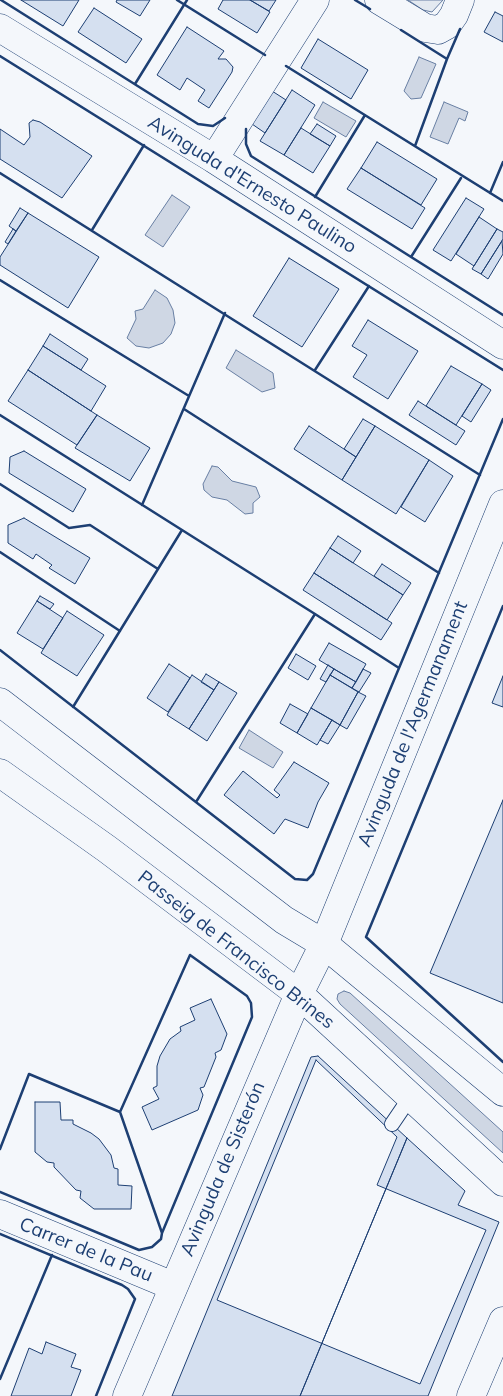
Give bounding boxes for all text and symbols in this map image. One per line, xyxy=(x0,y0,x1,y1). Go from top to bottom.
street label: Avinguda d'Ernesto Paulino xyxy=(144,111,360,259)
street label: Avinguda de l'Agermanament xyxy=(353,598,473,850)
street label: Passeig de Francisco Brines xyxy=(133,866,339,1034)
street label: Avinguda de Sisterón xyxy=(176,1078,270,1260)
street label: Carrer de la Pau xyxy=(16,1213,156,1287)

